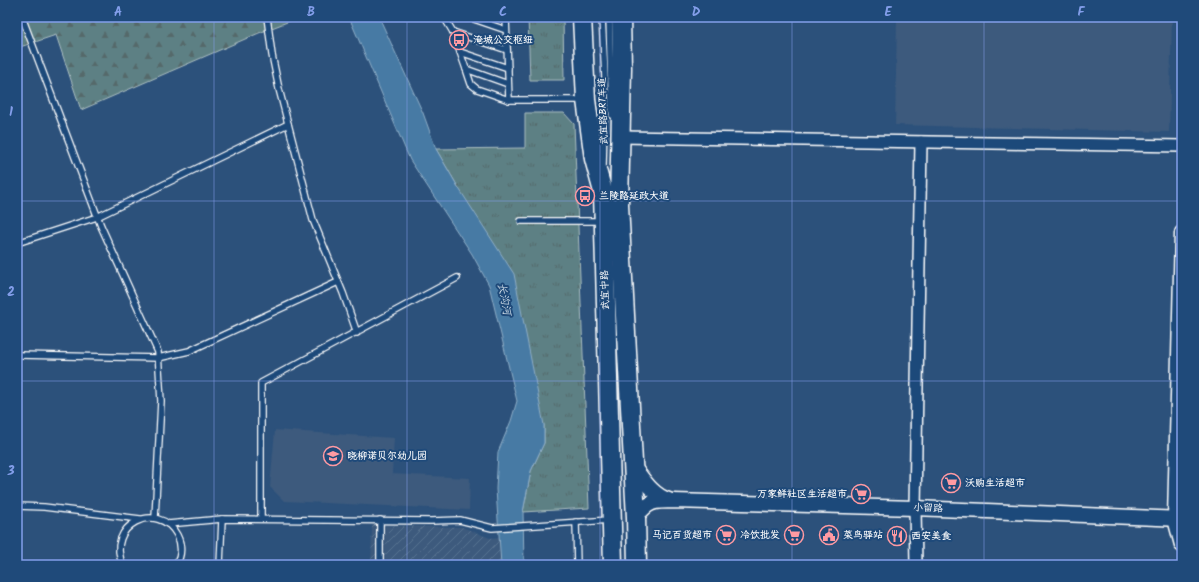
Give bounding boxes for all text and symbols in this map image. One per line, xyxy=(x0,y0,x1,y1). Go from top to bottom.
text: A xyxy=(114,2,122,23)
text: B xyxy=(307,2,315,23)
text: C xyxy=(499,2,507,23)
text: D xyxy=(692,2,701,23)
text: E xyxy=(884,2,892,23)
text: F xyxy=(1077,2,1085,23)
bus stop icon: 淹城公交枢纽 xyxy=(448,29,470,51)
place label: 淹城公交枢纽 xyxy=(473,32,533,48)
street label: 武宜路BRT车道 xyxy=(594,77,612,145)
text: 1 xyxy=(9,102,13,123)
bus stop icon: 兰陵路延政大道 xyxy=(574,185,596,207)
place label: 兰陵路延政大道 xyxy=(599,188,669,204)
street label: 武宜中路 xyxy=(596,270,614,310)
water label: 长沟河 xyxy=(492,281,516,319)
text: 2 xyxy=(7,282,15,303)
school or university icon: 晓柳诺贝尔幼儿园 xyxy=(322,445,344,467)
place label: 晓柳诺贝尔幼儿园 xyxy=(347,448,427,464)
text: 3 xyxy=(6,461,15,482)
supermarket icon: 沃购生活超市 xyxy=(940,472,962,494)
place label: 沃购生活超市 xyxy=(965,475,1025,491)
supermarket icon: 万家鲜社区生活超市 xyxy=(850,483,872,505)
place label: 万家鲜社区生活超市 xyxy=(757,486,847,502)
street label: 小留路 xyxy=(913,499,943,517)
supermarket icon: 马记百货超市 xyxy=(715,524,737,546)
supermarket icon: 冷饮批发 xyxy=(783,524,805,546)
public building icon: 菜鸟驿站 xyxy=(818,524,840,546)
restaurant icon: 西安美食 xyxy=(886,525,908,547)
place label: 马记百货超市 xyxy=(652,527,712,543)
place label: 冷饮批发 xyxy=(740,527,780,543)
place label: 菜鸟驿站 xyxy=(843,527,883,543)
place label: 西安美食 xyxy=(911,528,951,544)

